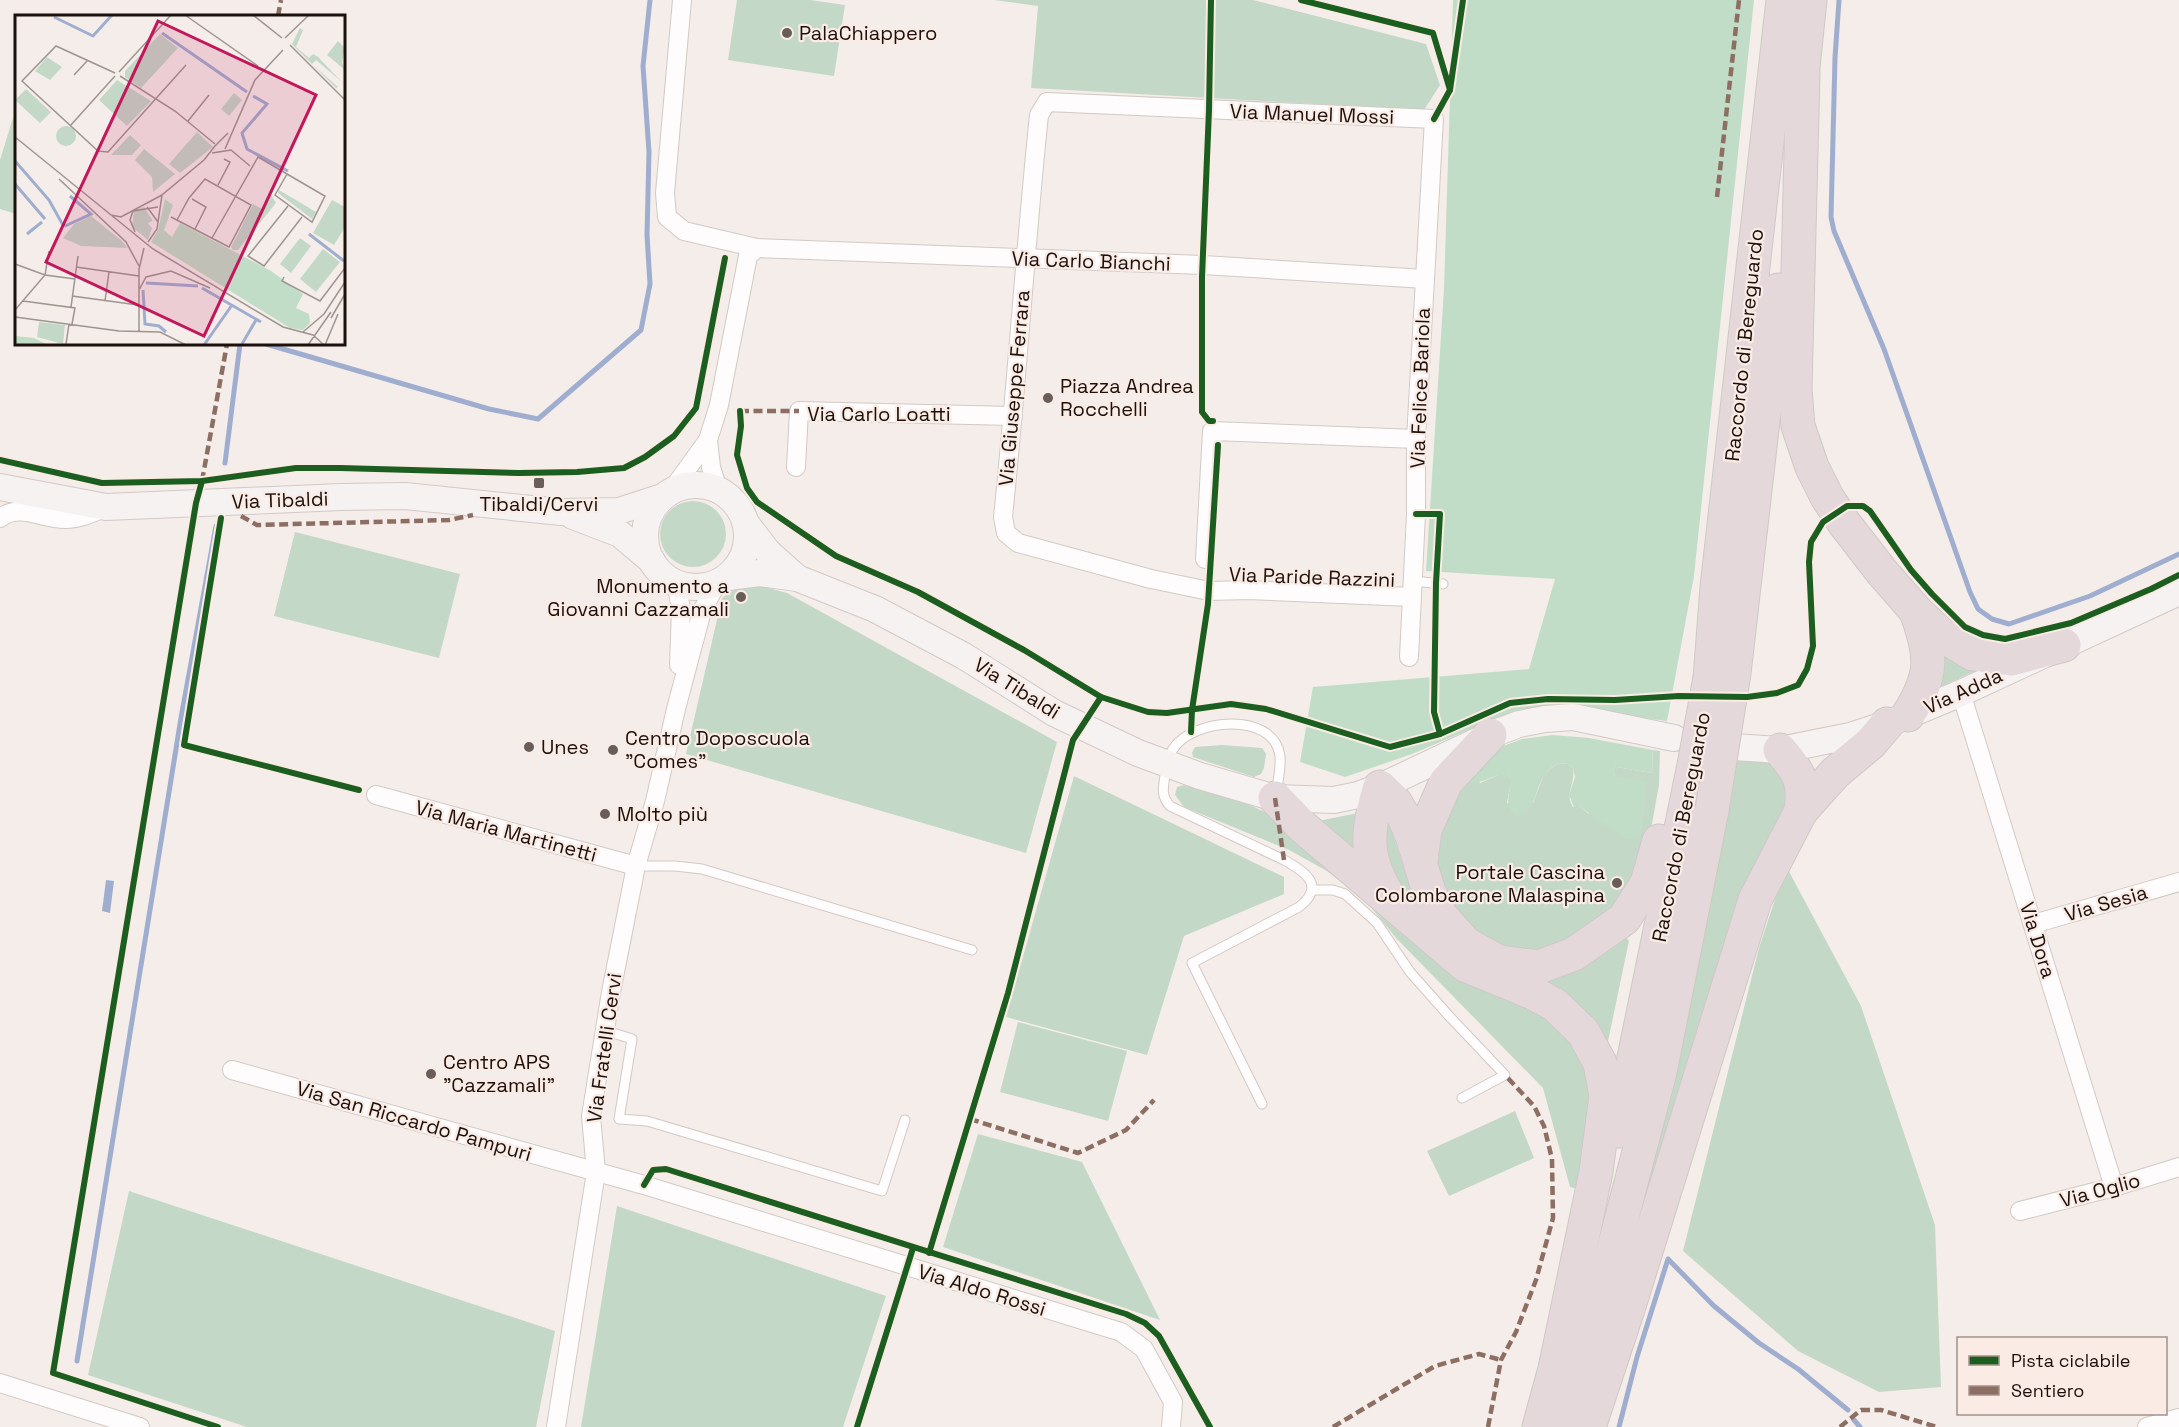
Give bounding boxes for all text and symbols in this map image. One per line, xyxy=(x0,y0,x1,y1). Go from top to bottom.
inset map xyxy=(15,15,345,345)
place label: PalaChiappero xyxy=(799,20,937,46)
marker: PalaChiappero xyxy=(780,26,794,40)
street label: Via Manuel Mossi xyxy=(1229,98,1395,130)
street label: Raccordo di Bereguardo xyxy=(1719,227,1769,463)
street label: Via Carlo Bianchi xyxy=(1011,245,1171,277)
street label: Via Giuseppe Ferrara xyxy=(992,289,1036,487)
street label: Via Felice Bariola xyxy=(1404,307,1436,469)
place label: Piazza Andrea Rocchelli xyxy=(1060,373,1194,422)
marker: Piazza Andrea Rocchelli xyxy=(1041,391,1055,405)
street label: Via Carlo Loatti xyxy=(807,401,951,427)
marker: Tibaldi/Cervi xyxy=(532,476,546,490)
street label: Via Tibaldi xyxy=(231,485,329,515)
place label: Tibaldi/Cervi xyxy=(480,491,598,517)
street label: Via Paride Razzini xyxy=(1228,561,1396,593)
place label: Monumento a Giovanni Cazzamali xyxy=(547,573,729,622)
marker: Monumento a Giovanni Cazzamali xyxy=(734,590,748,604)
street label: Via Tibaldi xyxy=(969,651,1065,725)
street label: Via Adda xyxy=(1920,662,2006,720)
street label: Raccordo di Bereguardo xyxy=(1646,710,1716,944)
place label: Centro Doposcuola "Comes" xyxy=(625,725,810,774)
place label: Unes xyxy=(541,734,589,760)
marker: Unes xyxy=(522,740,536,754)
marker: Centro Doposcuola "Comes" xyxy=(606,743,620,757)
street label: Via Maria Martinetti xyxy=(412,794,600,868)
place label: Molto più xyxy=(617,801,708,827)
marker: Molto più xyxy=(598,807,612,821)
place label: Portale Cascina Colombarone Malaspina xyxy=(1375,859,1605,908)
marker: Portale Cascina Colombarone Malaspina xyxy=(1610,876,1624,890)
street label: Via Sesia xyxy=(2062,879,2150,927)
street label: Via Dora xyxy=(2014,899,2062,981)
street label: Via Fratelli Cervi xyxy=(581,971,627,1125)
place label: Centro APS "Cazzamali" xyxy=(443,1049,555,1098)
marker: Centro APS "Cazzamali" xyxy=(424,1067,438,1081)
street label: Via San Riccardo Pampuri xyxy=(293,1075,535,1167)
street label: Via Oglio xyxy=(2057,1167,2143,1213)
street label: Via Aldo Rossi xyxy=(915,1258,1049,1322)
legend xyxy=(1957,1337,2167,1415)
text: Pista ciclabile xyxy=(2011,1349,2130,1372)
text: Sentiero xyxy=(2011,1379,2084,1402)

